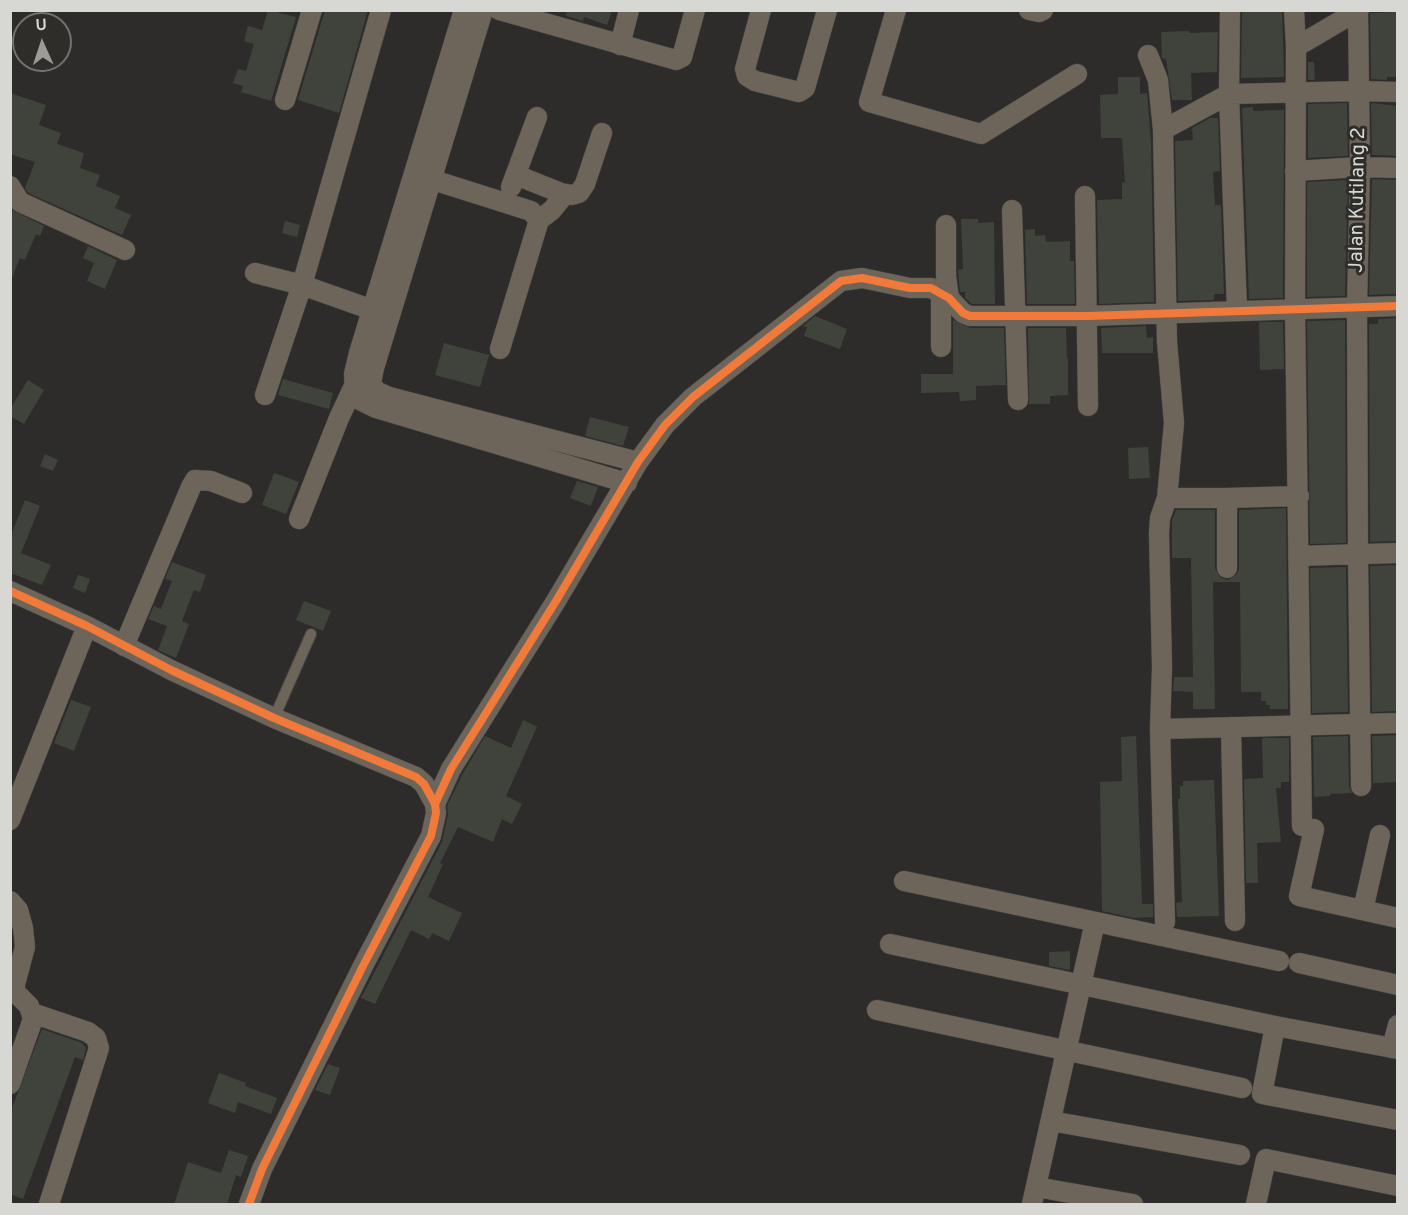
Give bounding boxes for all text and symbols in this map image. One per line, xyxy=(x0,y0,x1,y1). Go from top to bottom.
north arrow xyxy=(12,12,72,72)
text: U xyxy=(35,16,47,36)
street label: Jalan Kutilang 2 xyxy=(1346,127,1372,273)

